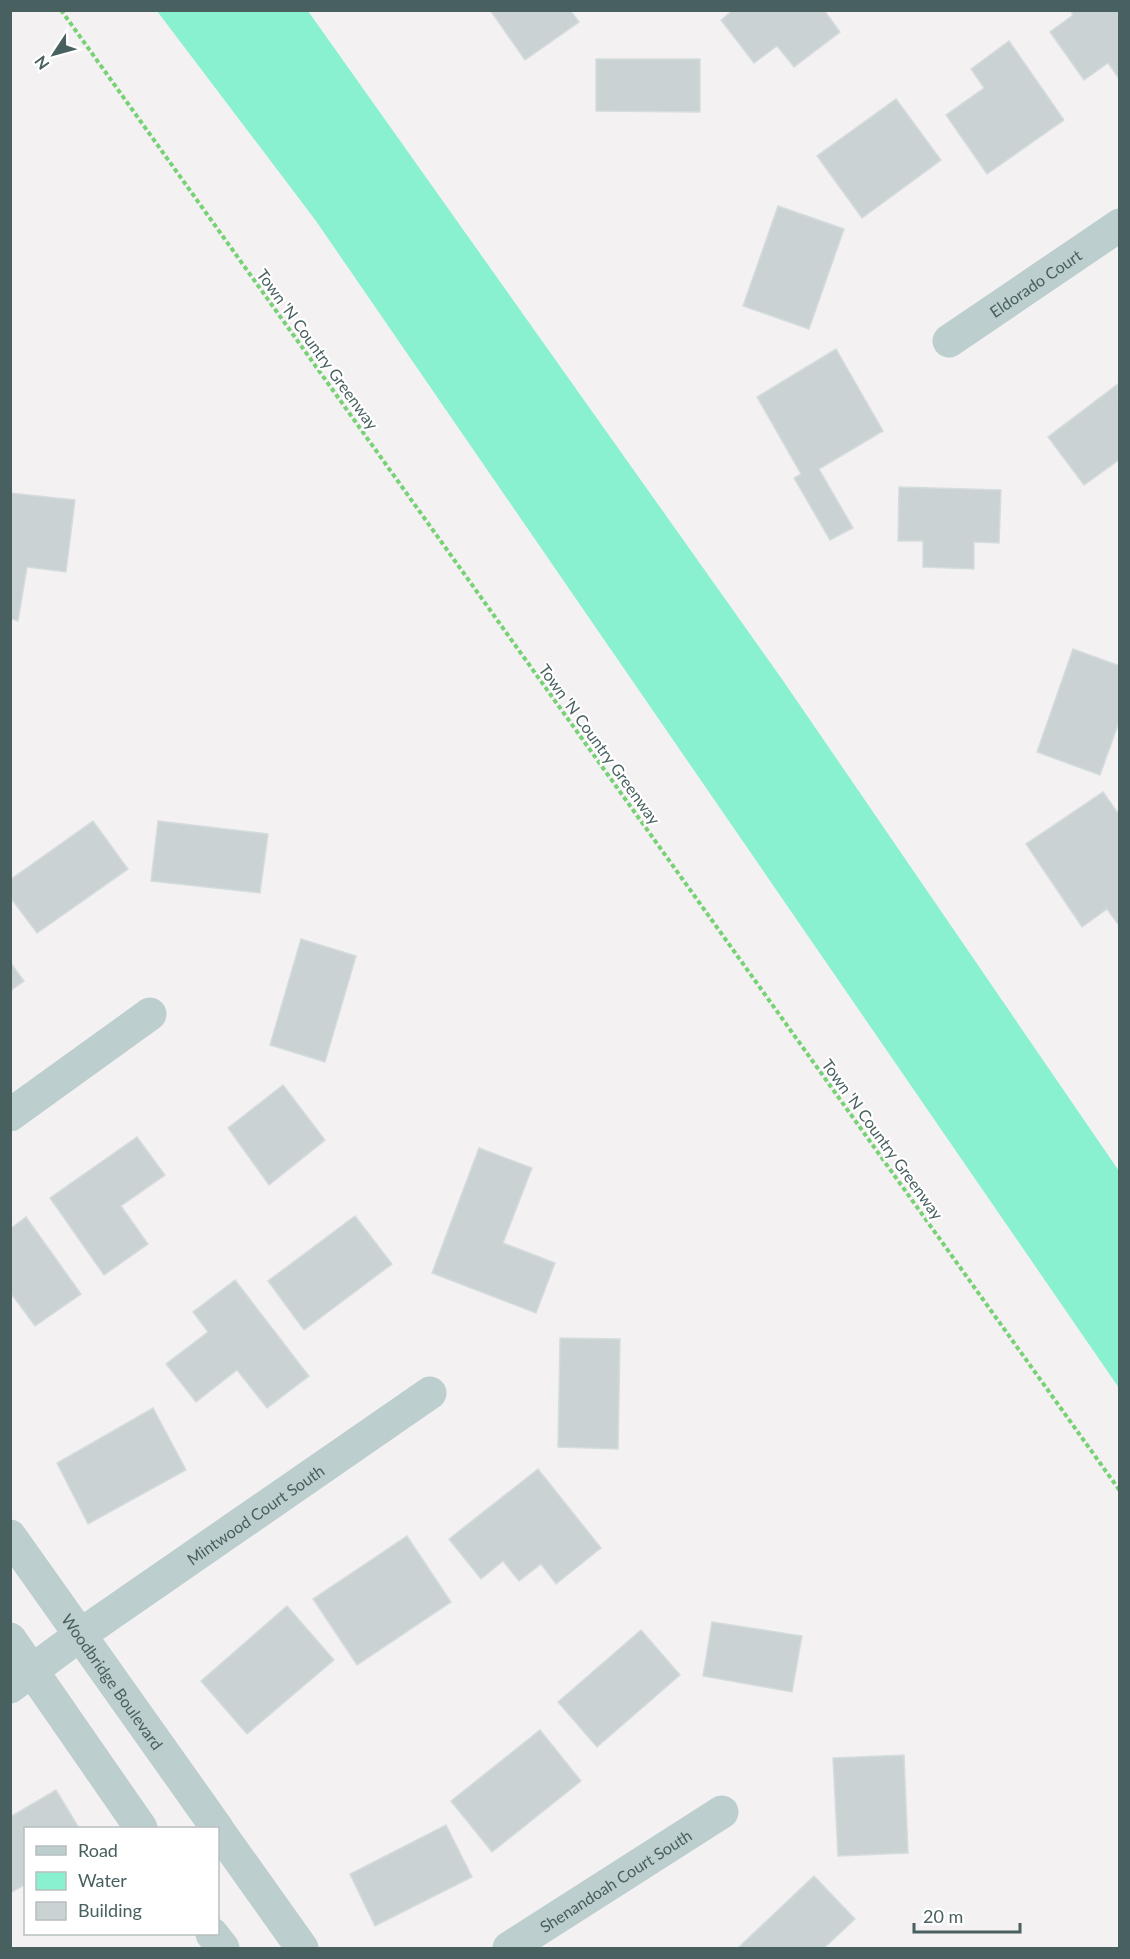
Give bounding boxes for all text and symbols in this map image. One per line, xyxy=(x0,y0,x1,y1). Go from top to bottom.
north arrow xyxy=(24,24,84,84)
text: N xyxy=(30,53,53,74)
street label: Eldorado Court xyxy=(985,245,1085,320)
street label: Town 'N Country Greenway xyxy=(253,265,383,434)
street label: Town 'N Country Greenway xyxy=(535,660,665,829)
street label: Town 'N Country Greenway xyxy=(818,1055,948,1224)
street label: Mintwood Court South xyxy=(183,1460,327,1568)
street label: Woodbridge Boulevard xyxy=(58,1610,168,1753)
street label: Shenandoah Court South xyxy=(536,1825,695,1936)
legend xyxy=(24,1827,219,1935)
text: Road xyxy=(78,1839,118,1861)
text: Water xyxy=(78,1869,127,1891)
scale bar xyxy=(914,1896,1020,1934)
text: Building xyxy=(78,1899,142,1921)
text: 20 m xyxy=(923,1905,963,1927)

